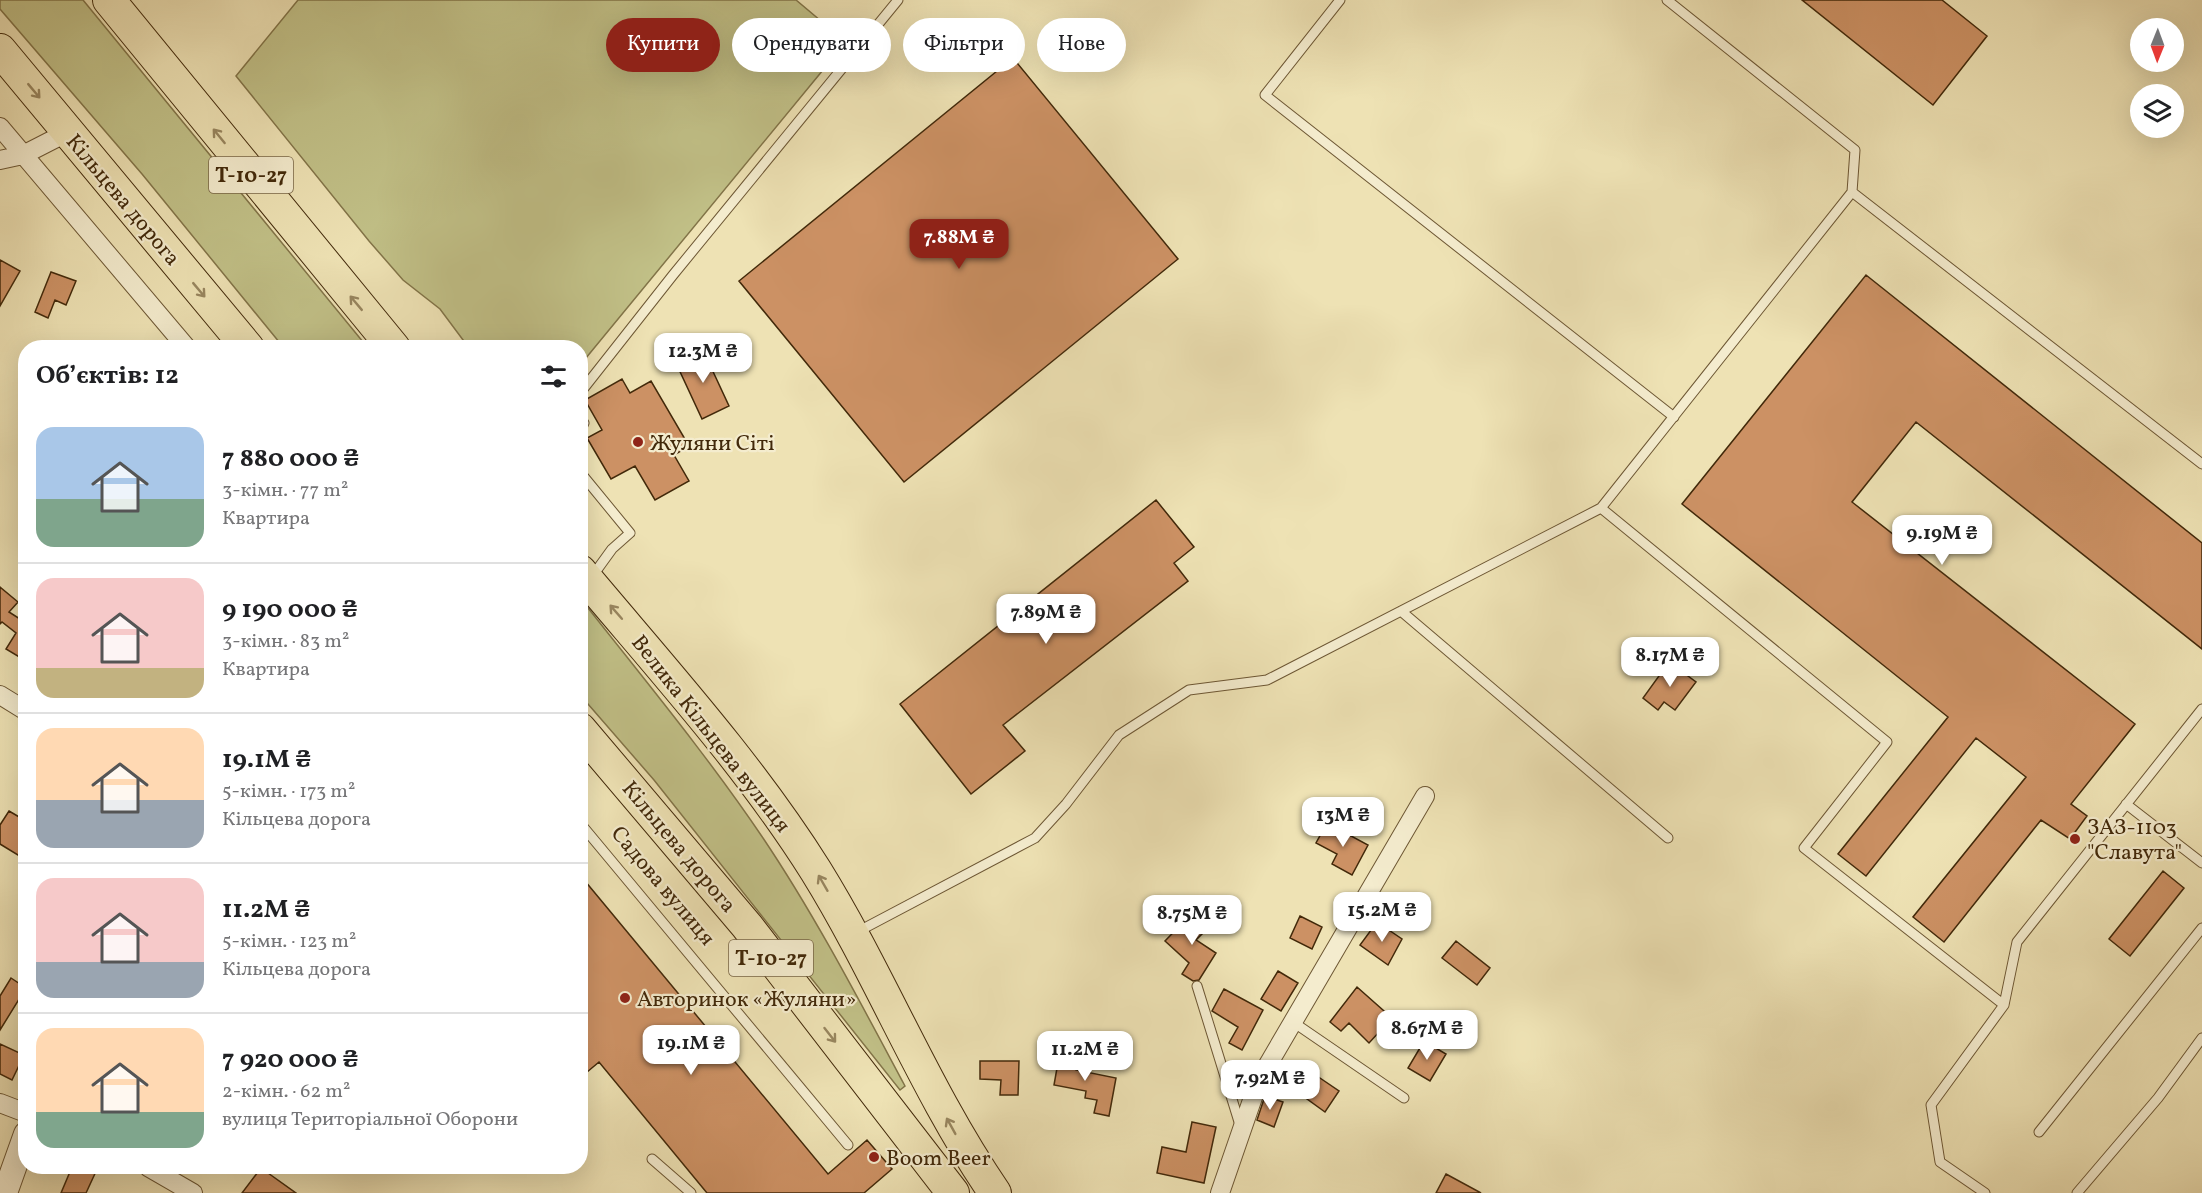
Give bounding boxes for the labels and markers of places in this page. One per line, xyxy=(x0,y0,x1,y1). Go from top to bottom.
pin: 7.88M ₴ xyxy=(904,219,1014,270)
pin: 12.3M ₴ xyxy=(648,333,758,384)
place label: Жуляни Сіті xyxy=(650,429,775,460)
marker: Жуляни Сіті xyxy=(631,435,645,449)
pin: 9.19M ₴ xyxy=(1887,515,1997,566)
pin: 7.89M ₴ xyxy=(991,594,1101,645)
pin: 8.17M ₴ xyxy=(1615,637,1725,688)
pin: 13M ₴ xyxy=(1301,797,1385,848)
place label: ЗАЗ-1103 "Славута" xyxy=(2087,813,2182,869)
marker: ЗАЗ-1103 "Славута" xyxy=(2068,832,2082,846)
pin: 15.2M ₴ xyxy=(1327,892,1437,943)
pin: 8.75M ₴ xyxy=(1137,895,1247,946)
place label: Авторинок «Жуляни» xyxy=(637,985,856,1016)
marker: Авторинок «Жуляни» xyxy=(618,991,632,1005)
pin: 8.67M ₴ xyxy=(1372,1010,1482,1061)
pin: 19.1M ₴ xyxy=(636,1025,746,1076)
pin: 11.2M ₴ xyxy=(1030,1031,1140,1082)
pin: 7.92M ₴ xyxy=(1215,1060,1325,1111)
place label: Boom Beer xyxy=(886,1144,991,1175)
marker: Boom Beer xyxy=(867,1150,881,1164)

